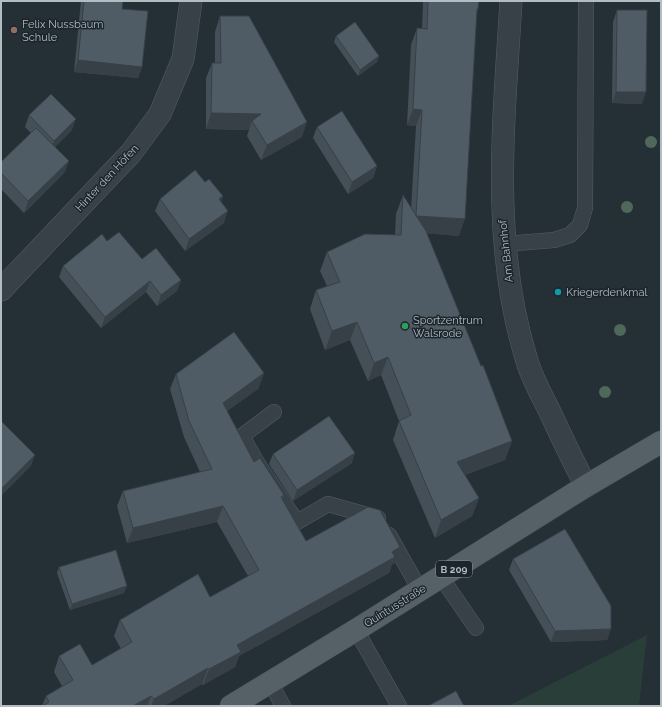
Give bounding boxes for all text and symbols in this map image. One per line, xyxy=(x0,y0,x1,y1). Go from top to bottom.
place label: Felix Nussbaum Schule xyxy=(22,18,103,44)
marker: Felix Nussbaum Schule xyxy=(9,25,19,35)
street label: Hinter den Höfen xyxy=(73,142,141,214)
street label: Am Bahnhof xyxy=(496,219,516,283)
place label: Kriegerdenkmal xyxy=(566,286,647,299)
marker: Kriegerdenkmal xyxy=(553,287,563,297)
place label: Sportzentrum Walsrode xyxy=(413,314,483,340)
marker: Sportzentrum Walsrode xyxy=(400,321,410,331)
road number: B 209 xyxy=(436,561,472,577)
street label: Quintusstraße xyxy=(362,582,429,630)

